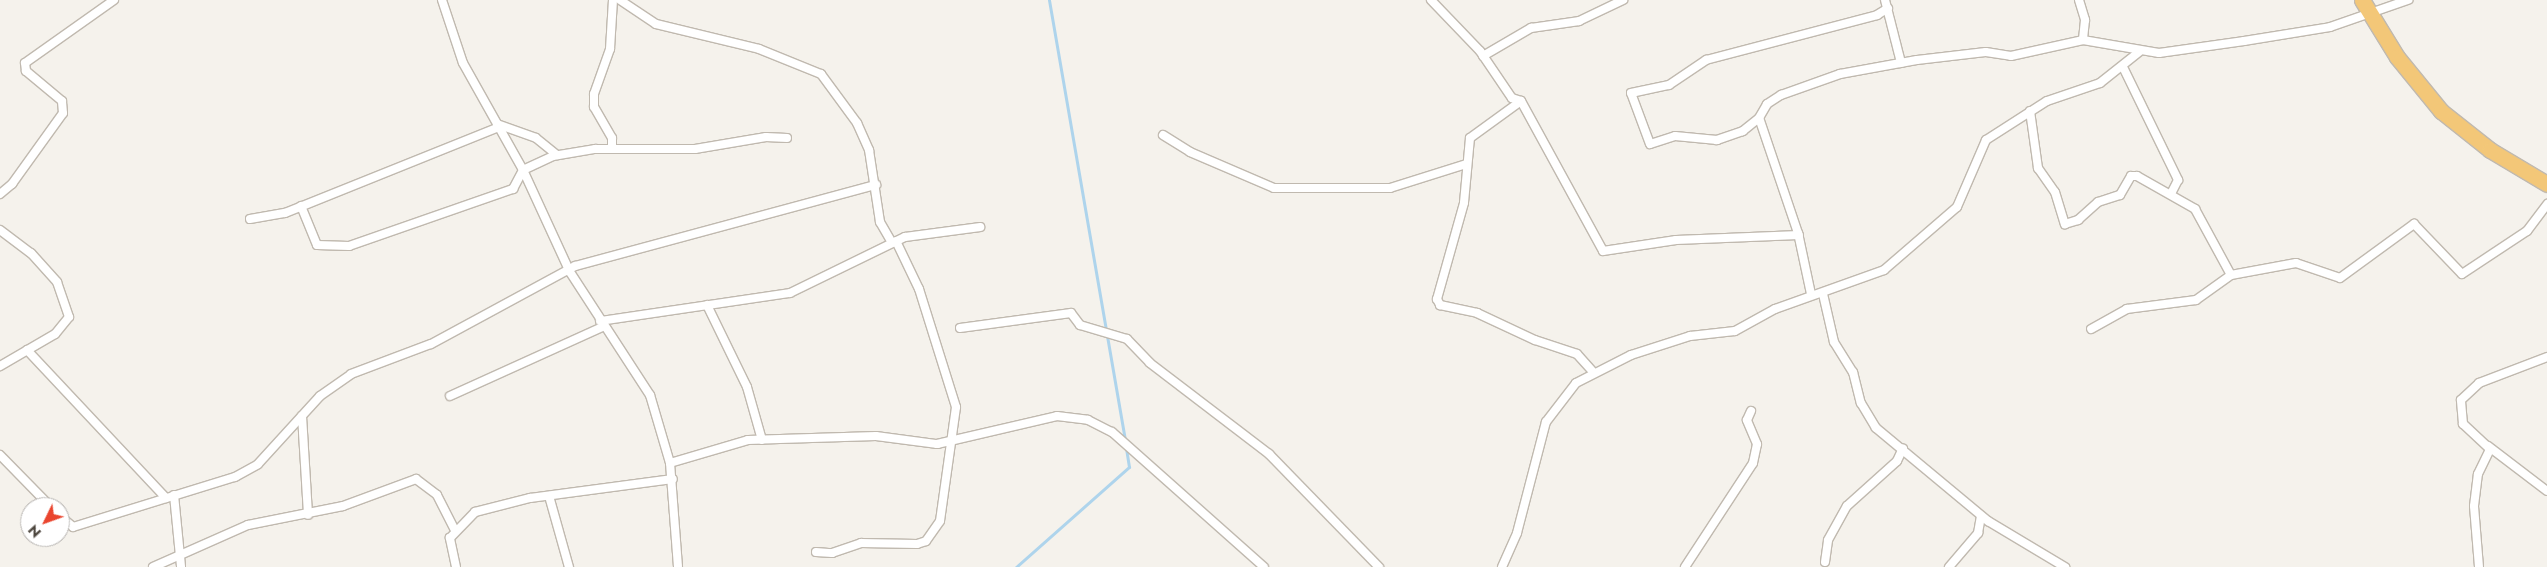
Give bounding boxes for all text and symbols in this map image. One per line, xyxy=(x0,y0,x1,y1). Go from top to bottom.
north arrow xyxy=(20,497,70,547)
text: N xyxy=(23,521,46,542)

